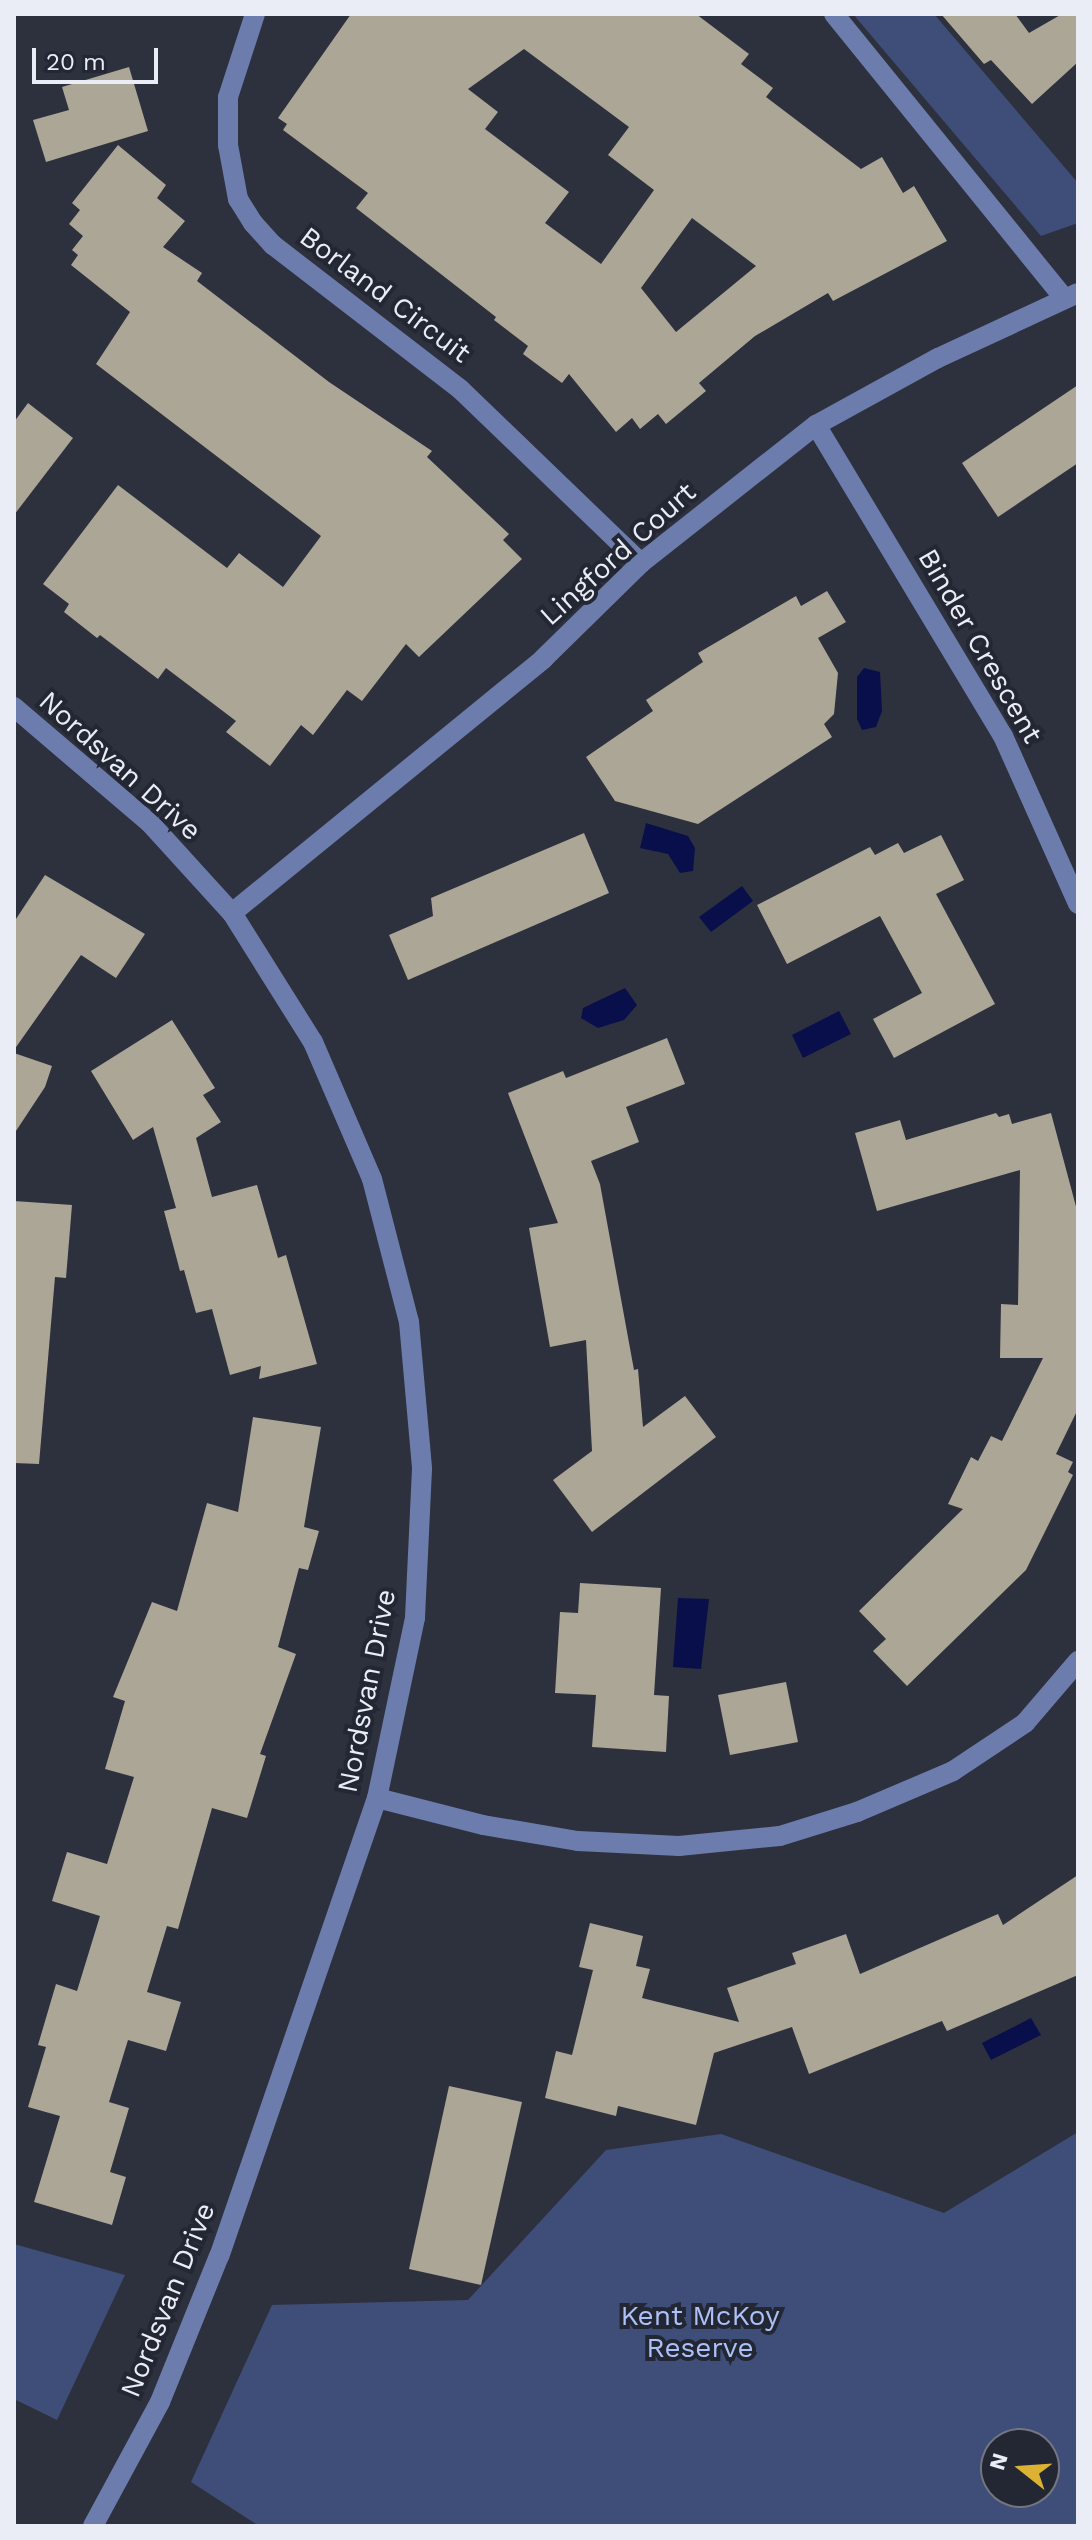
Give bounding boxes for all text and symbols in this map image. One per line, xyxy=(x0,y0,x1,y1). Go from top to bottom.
scale bar xyxy=(36,32,162,82)
text: 20 m xyxy=(46,48,106,76)
street label: Borland Circuit xyxy=(293,220,477,370)
street label: Lingford Court xyxy=(533,475,703,633)
street label: Binder Crescent xyxy=(911,543,1049,749)
street label: Nordsvan Drive xyxy=(32,684,208,848)
street label: Nordsvan Drive xyxy=(331,1586,403,1796)
street label: Nordsvan Drive xyxy=(114,2198,222,2402)
park label: Kent McKoy Reserve xyxy=(620,2299,780,2365)
north arrow xyxy=(980,2428,1060,2508)
text: N xyxy=(984,2450,1013,2473)

